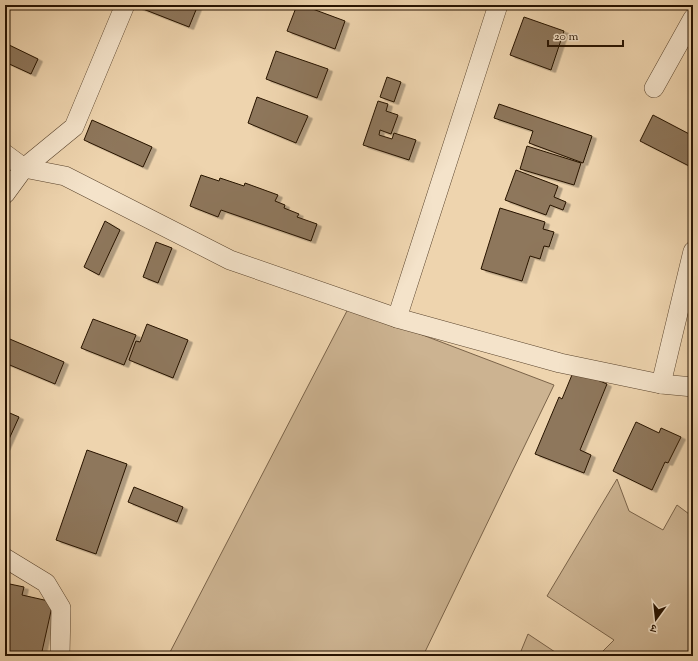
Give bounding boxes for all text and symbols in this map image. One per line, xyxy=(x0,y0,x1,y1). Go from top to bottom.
scale bar xyxy=(548,22,623,48)
text: 20 m xyxy=(554,28,579,46)
north arrow xyxy=(636,599,676,639)
text: उ xyxy=(648,619,659,636)

